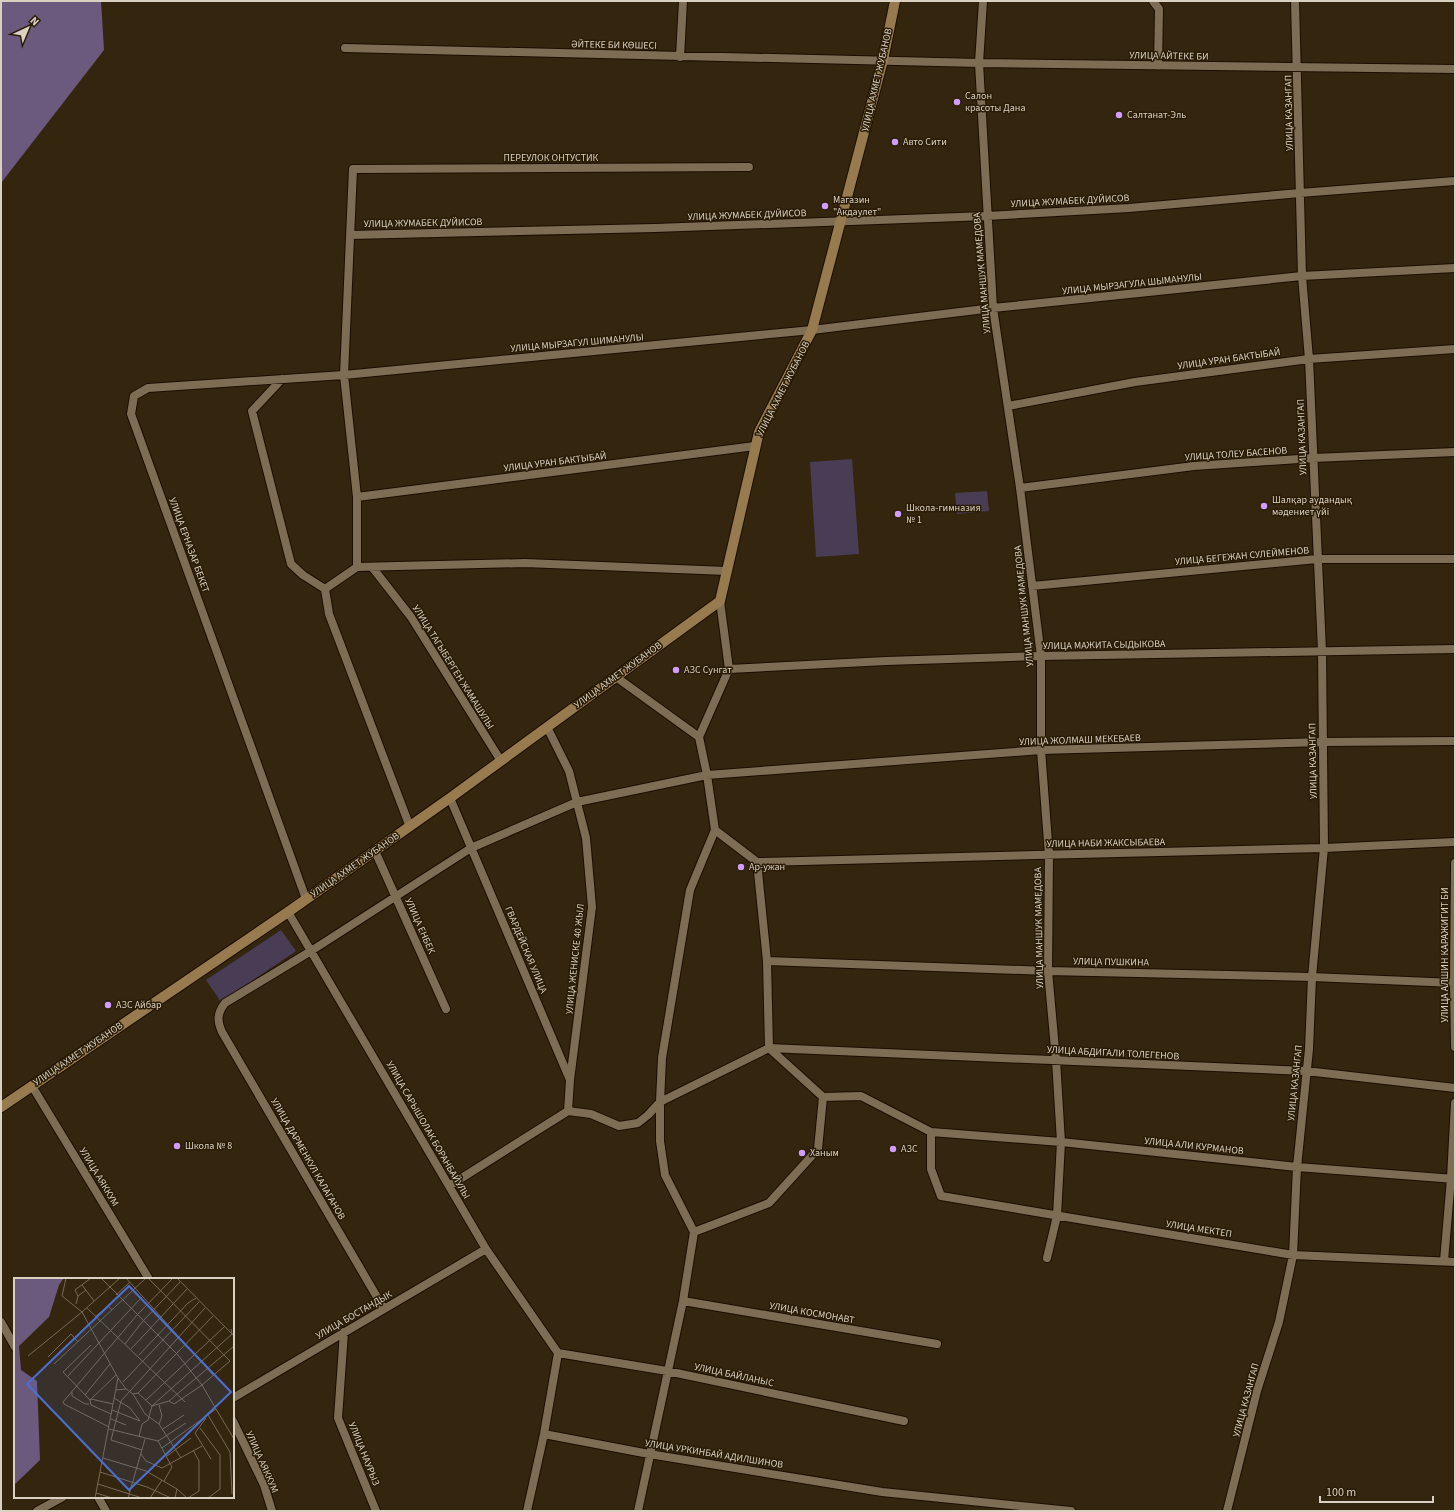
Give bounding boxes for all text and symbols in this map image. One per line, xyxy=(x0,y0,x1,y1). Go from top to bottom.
north arrow xyxy=(8,8,48,48)
text: N xyxy=(27,13,42,29)
street label: УЛИЦА АХМЕТ ЖУБАНОВ xyxy=(858,27,896,133)
street label: ӘЙТЕКЕ БИ КӨШЕСІ xyxy=(571,37,657,53)
street label: УЛИЦА АЙТЕКЕ БИ xyxy=(1129,48,1209,64)
street label: УЛИЦА КАЗАНГАП xyxy=(1281,75,1297,151)
place label: Салон красоты Дана xyxy=(965,89,1026,115)
marker: Салон красоты Дана xyxy=(952,97,962,107)
place label: Салтанат-Эль xyxy=(1127,108,1186,122)
marker: Салтанат-Эль xyxy=(1114,110,1124,120)
place label: Авто Сити xyxy=(903,135,947,149)
marker: Авто Сити xyxy=(890,137,900,147)
street label: ПЕРЕУЛОК ОНТУСТИК xyxy=(504,151,599,165)
street label: УЛИЦА ЖУМАБЕК ДУЙИСОВ xyxy=(1010,191,1130,211)
place label: Магазин "Акдаулет" xyxy=(833,193,881,219)
marker: Магазин "Акдаулет" xyxy=(820,201,830,211)
street label: УЛИЦА ЖУМАБЕК ДУЙИСОВ xyxy=(687,206,807,224)
street label: УЛИЦА МАНШУК МАМЕДОВА xyxy=(970,211,994,334)
street label: УЛИЦА ЖУМАБЕК ДУЙИСОВ xyxy=(363,215,483,231)
street label: УЛИЦА МЫРЗАГУЛА ШЫМАНУЛЫ xyxy=(1061,270,1203,298)
street label: УЛИЦА МЫРЗАГУЛ ШИМАНУЛЫ xyxy=(510,330,644,356)
street label: УЛИЦА АХМЕТ ЖУБАНОВ xyxy=(753,339,813,439)
street label: УЛИЦА УРАН БАКТЫБАЙ xyxy=(1177,345,1281,373)
street label: УЛИЦА КАЗАНГАП xyxy=(1294,399,1310,475)
street label: УЛИЦА ТОЛЕУ БАСЕНОВ xyxy=(1184,443,1288,465)
street label: УЛИЦА УРАН БАКТЫБАЙ xyxy=(503,449,607,475)
place label: Шалқар аудандық мәдениет үйі xyxy=(1272,493,1353,519)
street label: УЛИЦА ЕРНАЗАР БЕКЕТ xyxy=(165,496,213,595)
place label: Школа-гимназия № 1 xyxy=(906,501,981,527)
marker: Шалқар аудандық мәдениет үйі xyxy=(1259,501,1269,511)
marker: Школа-гимназия № 1 xyxy=(893,509,903,519)
street label: УЛИЦА БЕГЕЖАН СУЛЕЙМЕНОВ xyxy=(1174,543,1310,569)
street label: УЛИЦА МАНШУК МАМЕДОВА xyxy=(1011,544,1037,667)
street label: УЛИЦА ТАГЫБЕРГЕН ЖАМАШУЛЫ xyxy=(409,602,497,732)
street label: УЛИЦА МАЖИТА СЫДЫКОВА xyxy=(1042,637,1166,653)
street label: УЛИЦА АХМЕТ ЖУБАНОВ xyxy=(571,638,665,712)
place label: АЗС Сунгат xyxy=(684,663,732,677)
marker: АЗС Сунгат xyxy=(671,665,681,675)
street label: УЛИЦА КАЗАНГАП xyxy=(1305,723,1321,799)
street label: УЛИЦА ЖОЛМАШ МЕКЕБАЕВ xyxy=(1019,731,1141,749)
street label: УЛИЦА АХМЕТ ЖУБАНОВ xyxy=(308,829,402,901)
street label: УЛИЦА НАБИ ЖАКСЫБАЕВА xyxy=(1047,835,1166,851)
place label: Ар-ужан xyxy=(749,860,785,874)
marker: Ар-ужан xyxy=(736,862,746,872)
street label: УЛИЦА МАНШУК МАМЕДОВА xyxy=(1031,867,1047,989)
street label: УЛИЦА АЛШИН КАРАЖИГИТ БИ xyxy=(1438,888,1452,1022)
street label: УЛИЦА ЕНБЕК xyxy=(401,896,439,956)
street label: УЛИЦА ЖЕНИСКЕ 40 ЖЫЛ xyxy=(562,903,588,1015)
street label: ГВАРДЕЙСКАЯ УЛИЦА xyxy=(501,904,551,996)
street label: УЛИЦА ПУШКИНА xyxy=(1073,954,1150,970)
place label: АЗС Айбар xyxy=(116,998,162,1012)
marker: АЗС Айбар xyxy=(103,1000,113,1010)
street label: УЛИЦА АХМЕТ ЖУБАНОВ xyxy=(30,1019,126,1089)
street label: УЛИЦА АБДИГАЛИ ТОЛЕГЕНОВ xyxy=(1046,1043,1180,1063)
street label: УЛИЦА КАЗАНГАП xyxy=(1284,1044,1306,1122)
street label: УЛИЦА САРЫШОЛАК БОРАНБАЙУЛЫ xyxy=(383,1059,473,1201)
street label: УЛИЦА ДАРМЕНКУЛ КАЛАГАНОВ xyxy=(267,1096,349,1222)
street label: УЛИЦА АЛИ КУРМАНОВ xyxy=(1144,1134,1245,1158)
place label: Школа № 8 xyxy=(185,1139,232,1153)
marker: Школа № 8 xyxy=(172,1141,182,1151)
place label: АЗС xyxy=(901,1142,918,1156)
marker: АЗС xyxy=(888,1144,898,1154)
street label: УЛИЦА АЯККУМ xyxy=(76,1145,122,1209)
place label: Ханым xyxy=(810,1146,839,1160)
marker: Ханым xyxy=(797,1148,807,1158)
street label: УЛИЦА МЕКТЕП xyxy=(1165,1217,1233,1241)
inset map xyxy=(14,1278,234,1498)
street label: УЛИЦА БОСТАНДЫК xyxy=(313,1287,395,1343)
street label: УЛИЦА КОСМОНАВТ xyxy=(768,1299,856,1327)
street label: УЛИЦА БАЙЛАНЫС xyxy=(693,1360,775,1390)
street label: УЛИЦА КАЗАНГАП xyxy=(1229,1361,1263,1439)
street label: УЛИЦА НАУРЫЗ xyxy=(345,1420,383,1488)
street label: УЛИЦА АЯККУМ xyxy=(242,1429,282,1495)
street label: УЛИЦА УРКИНБАЙ АДИЛШИНОВ xyxy=(644,1436,784,1472)
scale bar xyxy=(1320,1478,1433,1504)
text: 100 m xyxy=(1326,1484,1356,1501)

